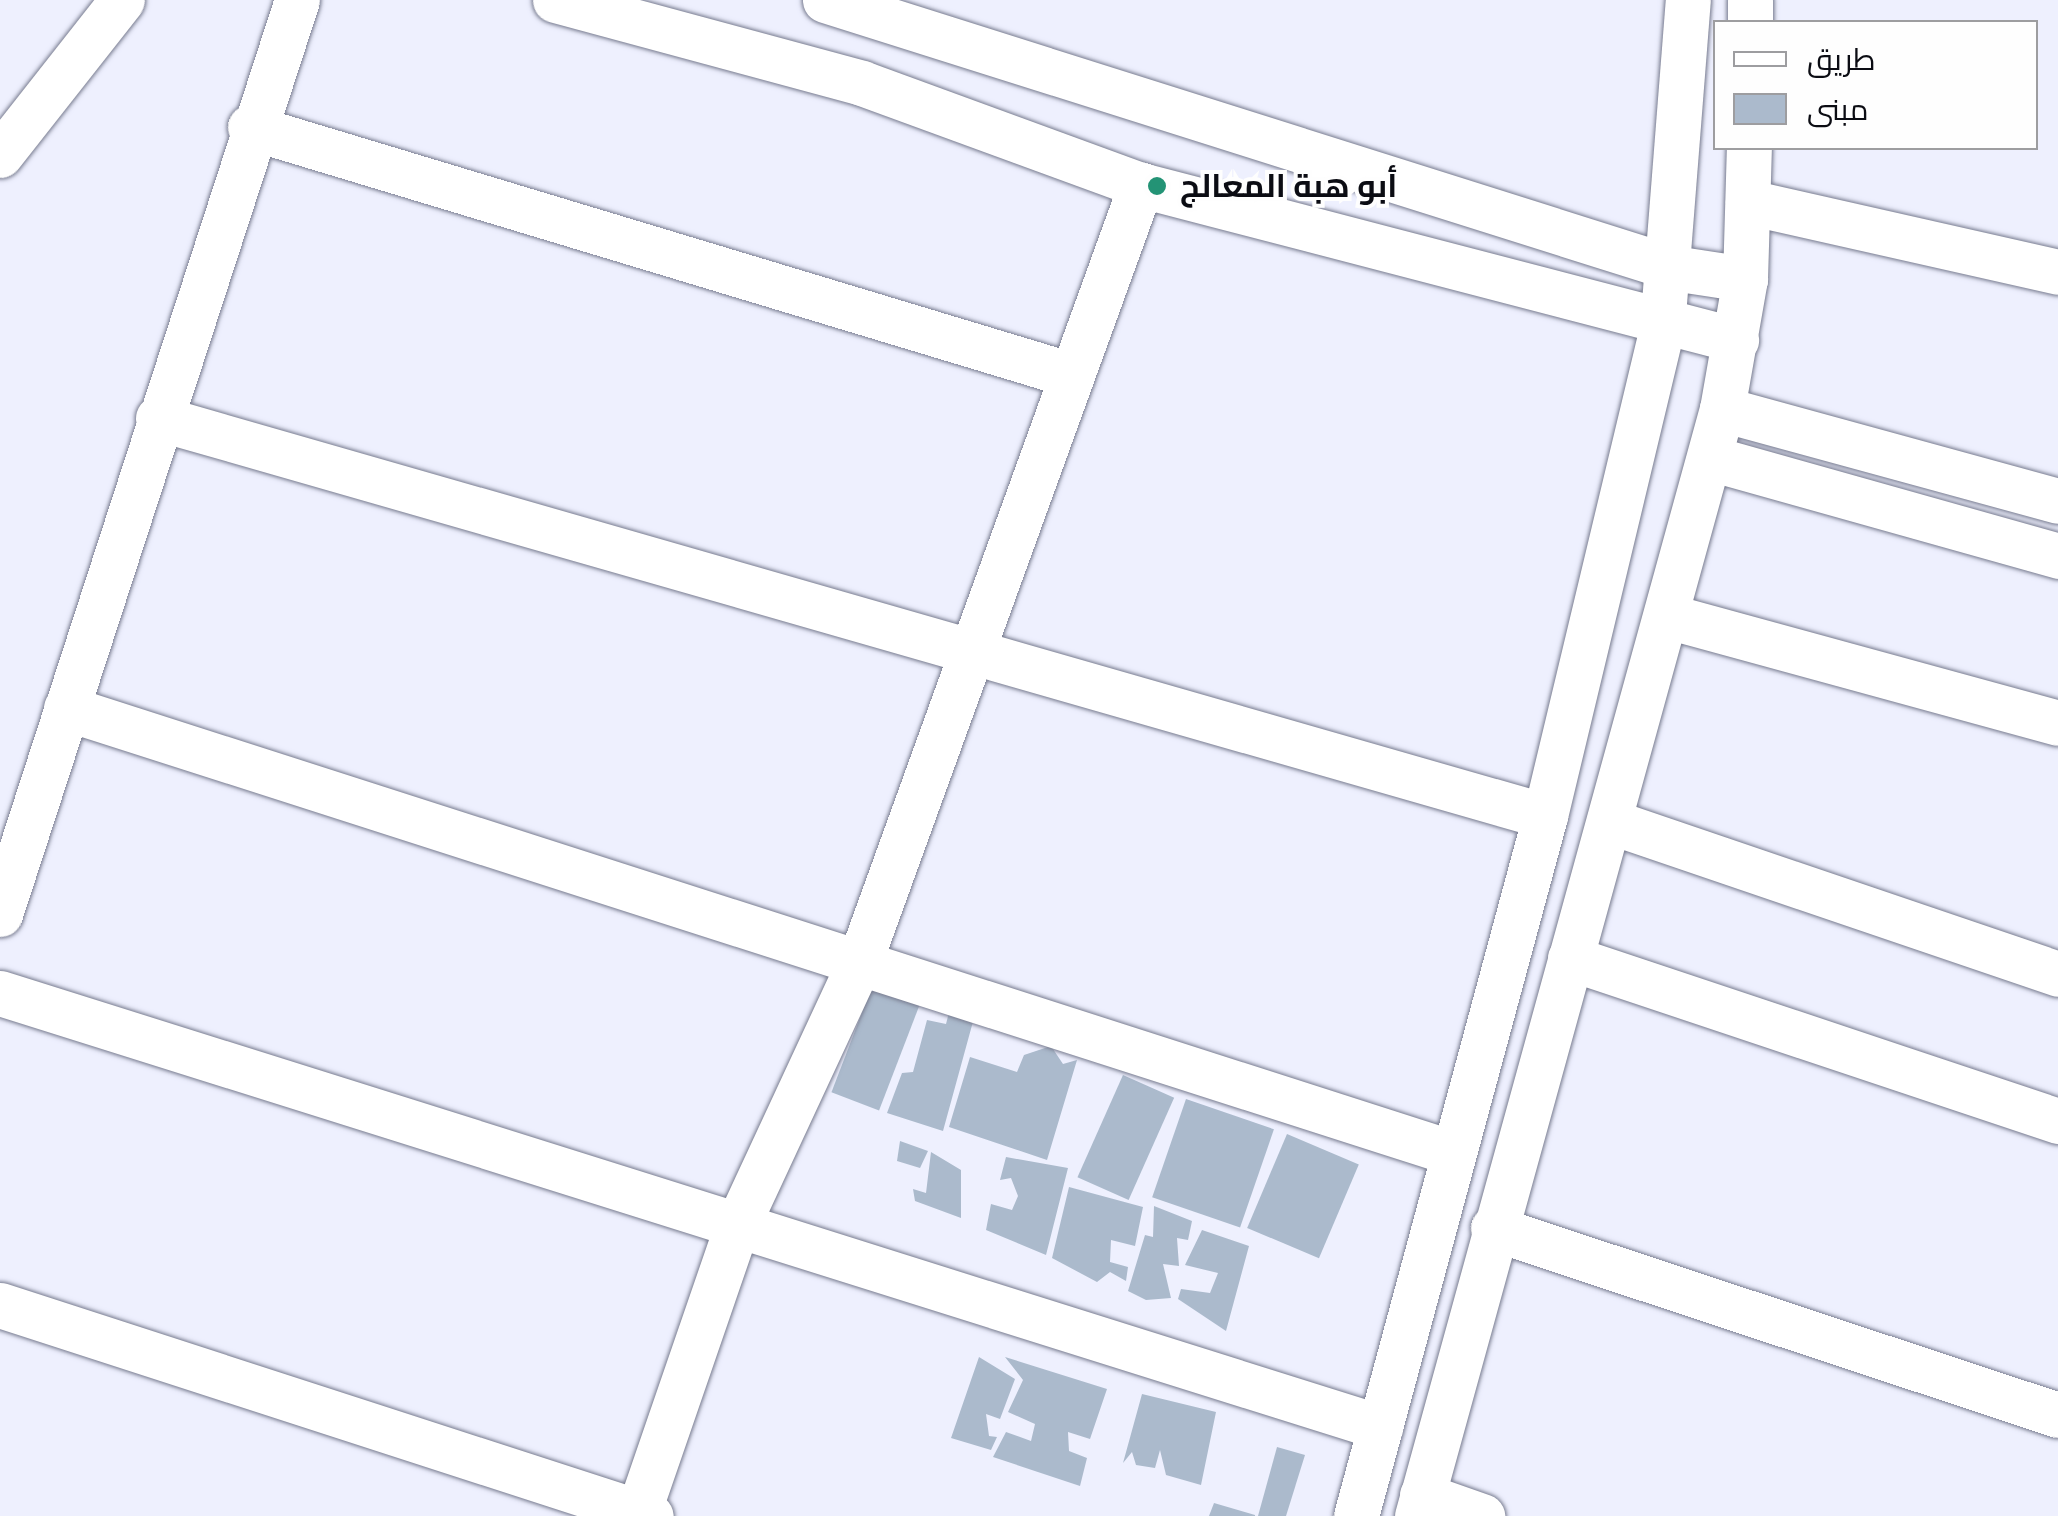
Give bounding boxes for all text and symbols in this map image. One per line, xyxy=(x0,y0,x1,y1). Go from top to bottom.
legend xyxy=(1713,20,2038,150)
text: طريق xyxy=(1807,40,1876,79)
text: مبنى xyxy=(1807,90,1868,129)
place label: أبو هبة المعالج xyxy=(1180,167,1397,205)
marker: أبو هبة المعالج xyxy=(1144,173,1170,199)

